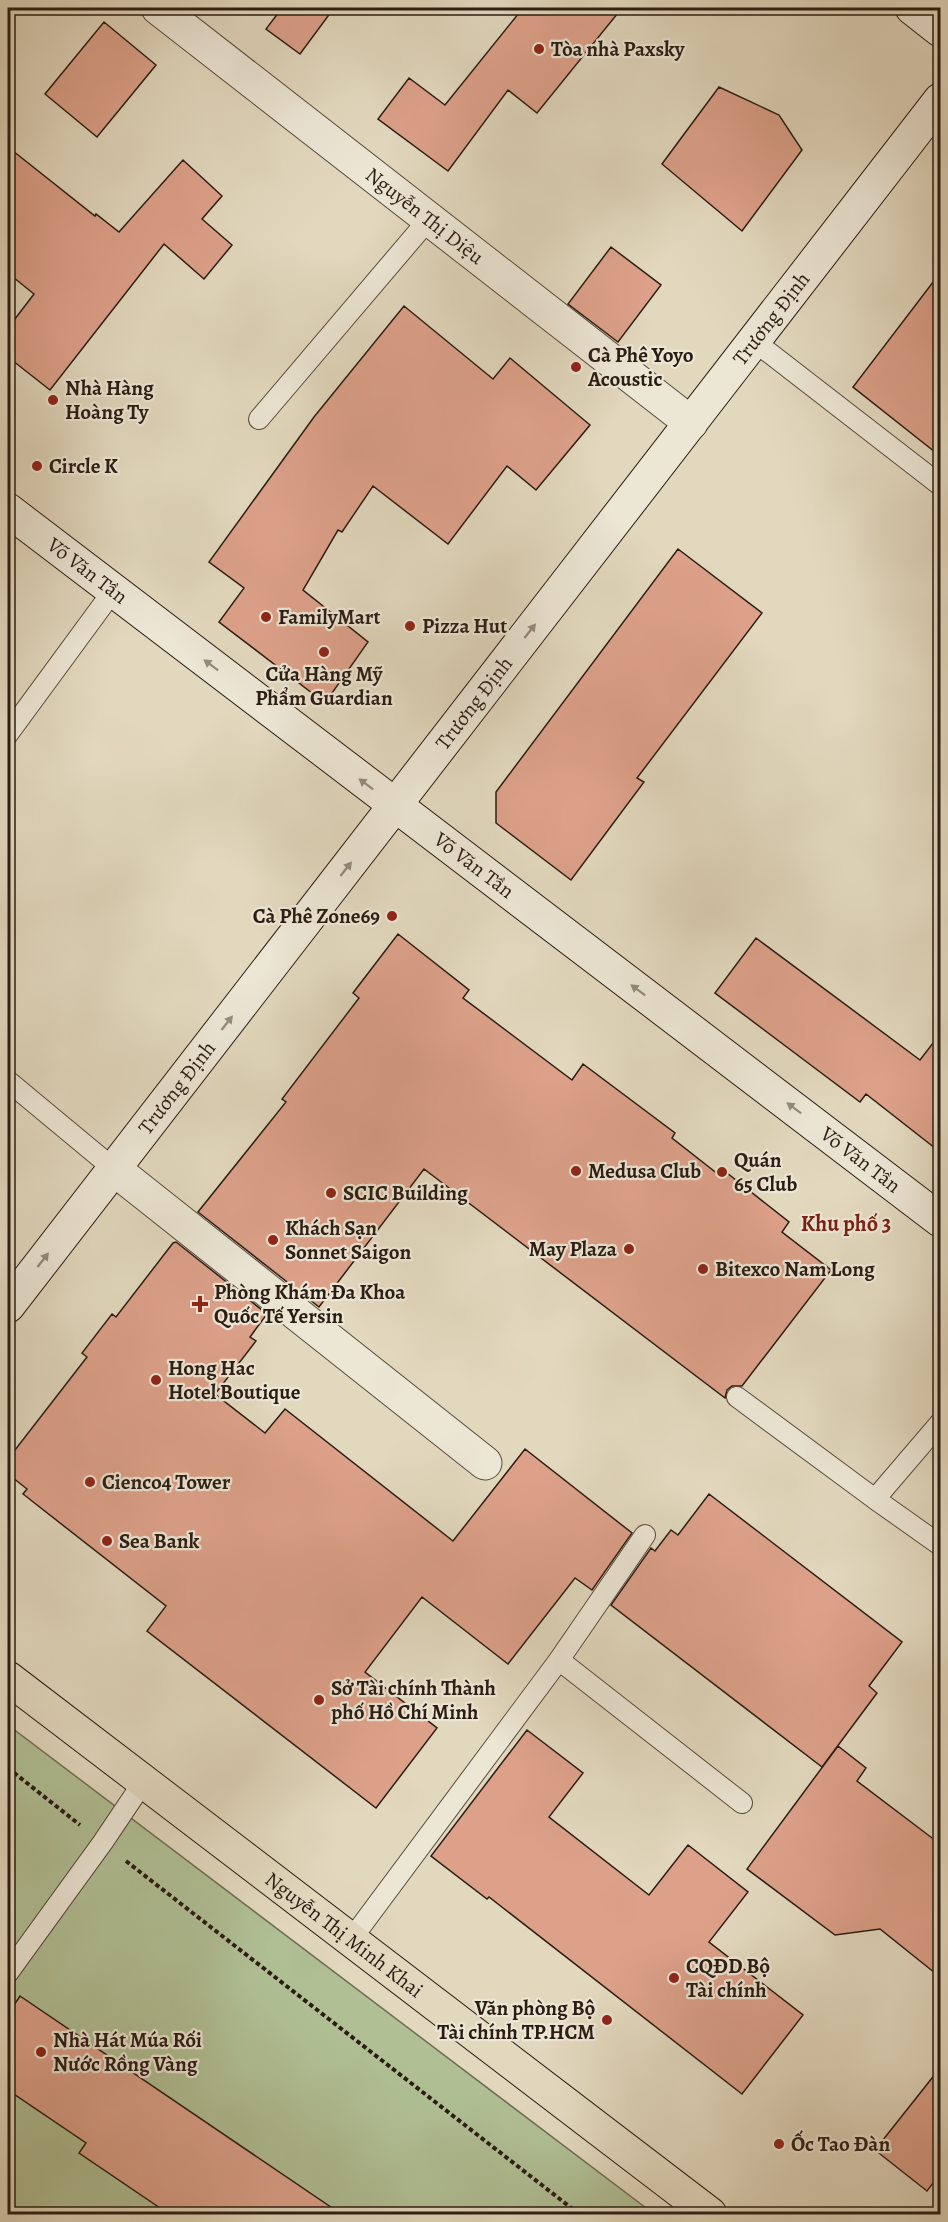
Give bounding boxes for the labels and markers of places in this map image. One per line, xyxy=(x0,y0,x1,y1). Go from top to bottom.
place label: Tòa nhà Paxsky xyxy=(551,35,686,63)
marker: Tòa nhà Paxsky xyxy=(532,42,546,56)
place label: Cà Phê Yoyo Acoustic xyxy=(587,341,694,393)
marker: Cà Phê Yoyo Acoustic xyxy=(569,360,583,374)
place label: Nhà Hàng Hoàng Ty xyxy=(65,374,154,426)
marker: Nhà Hàng Hoàng Ty xyxy=(46,393,60,407)
place label: Circle K xyxy=(49,452,118,480)
marker: Circle K xyxy=(30,459,44,473)
place label: FamilyMart xyxy=(278,603,380,631)
marker: FamilyMart xyxy=(259,610,273,624)
place label: Pizza Hut xyxy=(422,612,507,640)
marker: Pizza Hut xyxy=(403,619,417,633)
marker: Cửa Hàng Mỹ Phẩm Guardian xyxy=(317,645,331,659)
place label: Cửa Hàng Mỹ Phẩm Guardian xyxy=(255,660,393,712)
place label: Cà Phê Zone69 xyxy=(253,902,380,930)
marker: Cà Phê Zone69 xyxy=(385,909,399,923)
place label: Quán 65 Club xyxy=(734,1146,797,1198)
place label: Medusa Club xyxy=(588,1157,701,1185)
marker: Medusa Club xyxy=(569,1164,583,1178)
marker: Quán 65 Club xyxy=(715,1165,729,1179)
place label: SCIC Building xyxy=(343,1179,468,1207)
marker: SCIC Building xyxy=(324,1186,338,1200)
place label: Khách Sạn Sonnet Saigon xyxy=(285,1214,411,1266)
marker: Khách Sạn Sonnet Saigon xyxy=(266,1233,280,1247)
place label: May Plaza xyxy=(529,1235,618,1263)
marker: May Plaza xyxy=(622,1242,636,1256)
place label: Bitexco Nam Long xyxy=(715,1255,875,1283)
marker: Bitexco Nam Long xyxy=(696,1262,710,1276)
place label: Phòng Khám Đa Khoa Quốc Tế Yersin xyxy=(214,1278,406,1330)
marker: Phòng Khám Đa Khoa Quốc Tế Yersin xyxy=(191,1295,209,1313)
place label: Hong Hac Hotel Boutique xyxy=(168,1354,301,1406)
marker: Hong Hac Hotel Boutique xyxy=(149,1373,163,1387)
place label: Cienco4 Tower xyxy=(102,1468,231,1496)
marker: Cienco4 Tower xyxy=(83,1475,97,1489)
place label: Sea Bank xyxy=(119,1527,200,1555)
marker: Sea Bank xyxy=(100,1534,114,1548)
place label: Sở Tài chính Thành phố Hồ Chí Minh xyxy=(331,1674,496,1726)
marker: Sở Tài chính Thành phố Hồ Chí Minh xyxy=(312,1693,326,1707)
place label: CQĐD Bộ Tài chính xyxy=(686,1952,770,2004)
marker: CQĐD Bộ Tài chính xyxy=(667,1971,681,1985)
place label: Văn phòng Bộ Tài chính TP.HCM xyxy=(437,1994,595,2046)
marker: Văn phòng Bộ Tài chính TP.HCM xyxy=(600,2013,614,2027)
place label: Nhà Hát Múa Rối Nước Rồng Vàng xyxy=(53,2026,202,2078)
marker: Nhà Hát Múa Rối Nước Rồng Vàng xyxy=(34,2045,48,2059)
place label: Ốc Tao Đàn xyxy=(791,2130,890,2158)
marker: Ốc Tao Đàn xyxy=(772,2137,786,2151)

